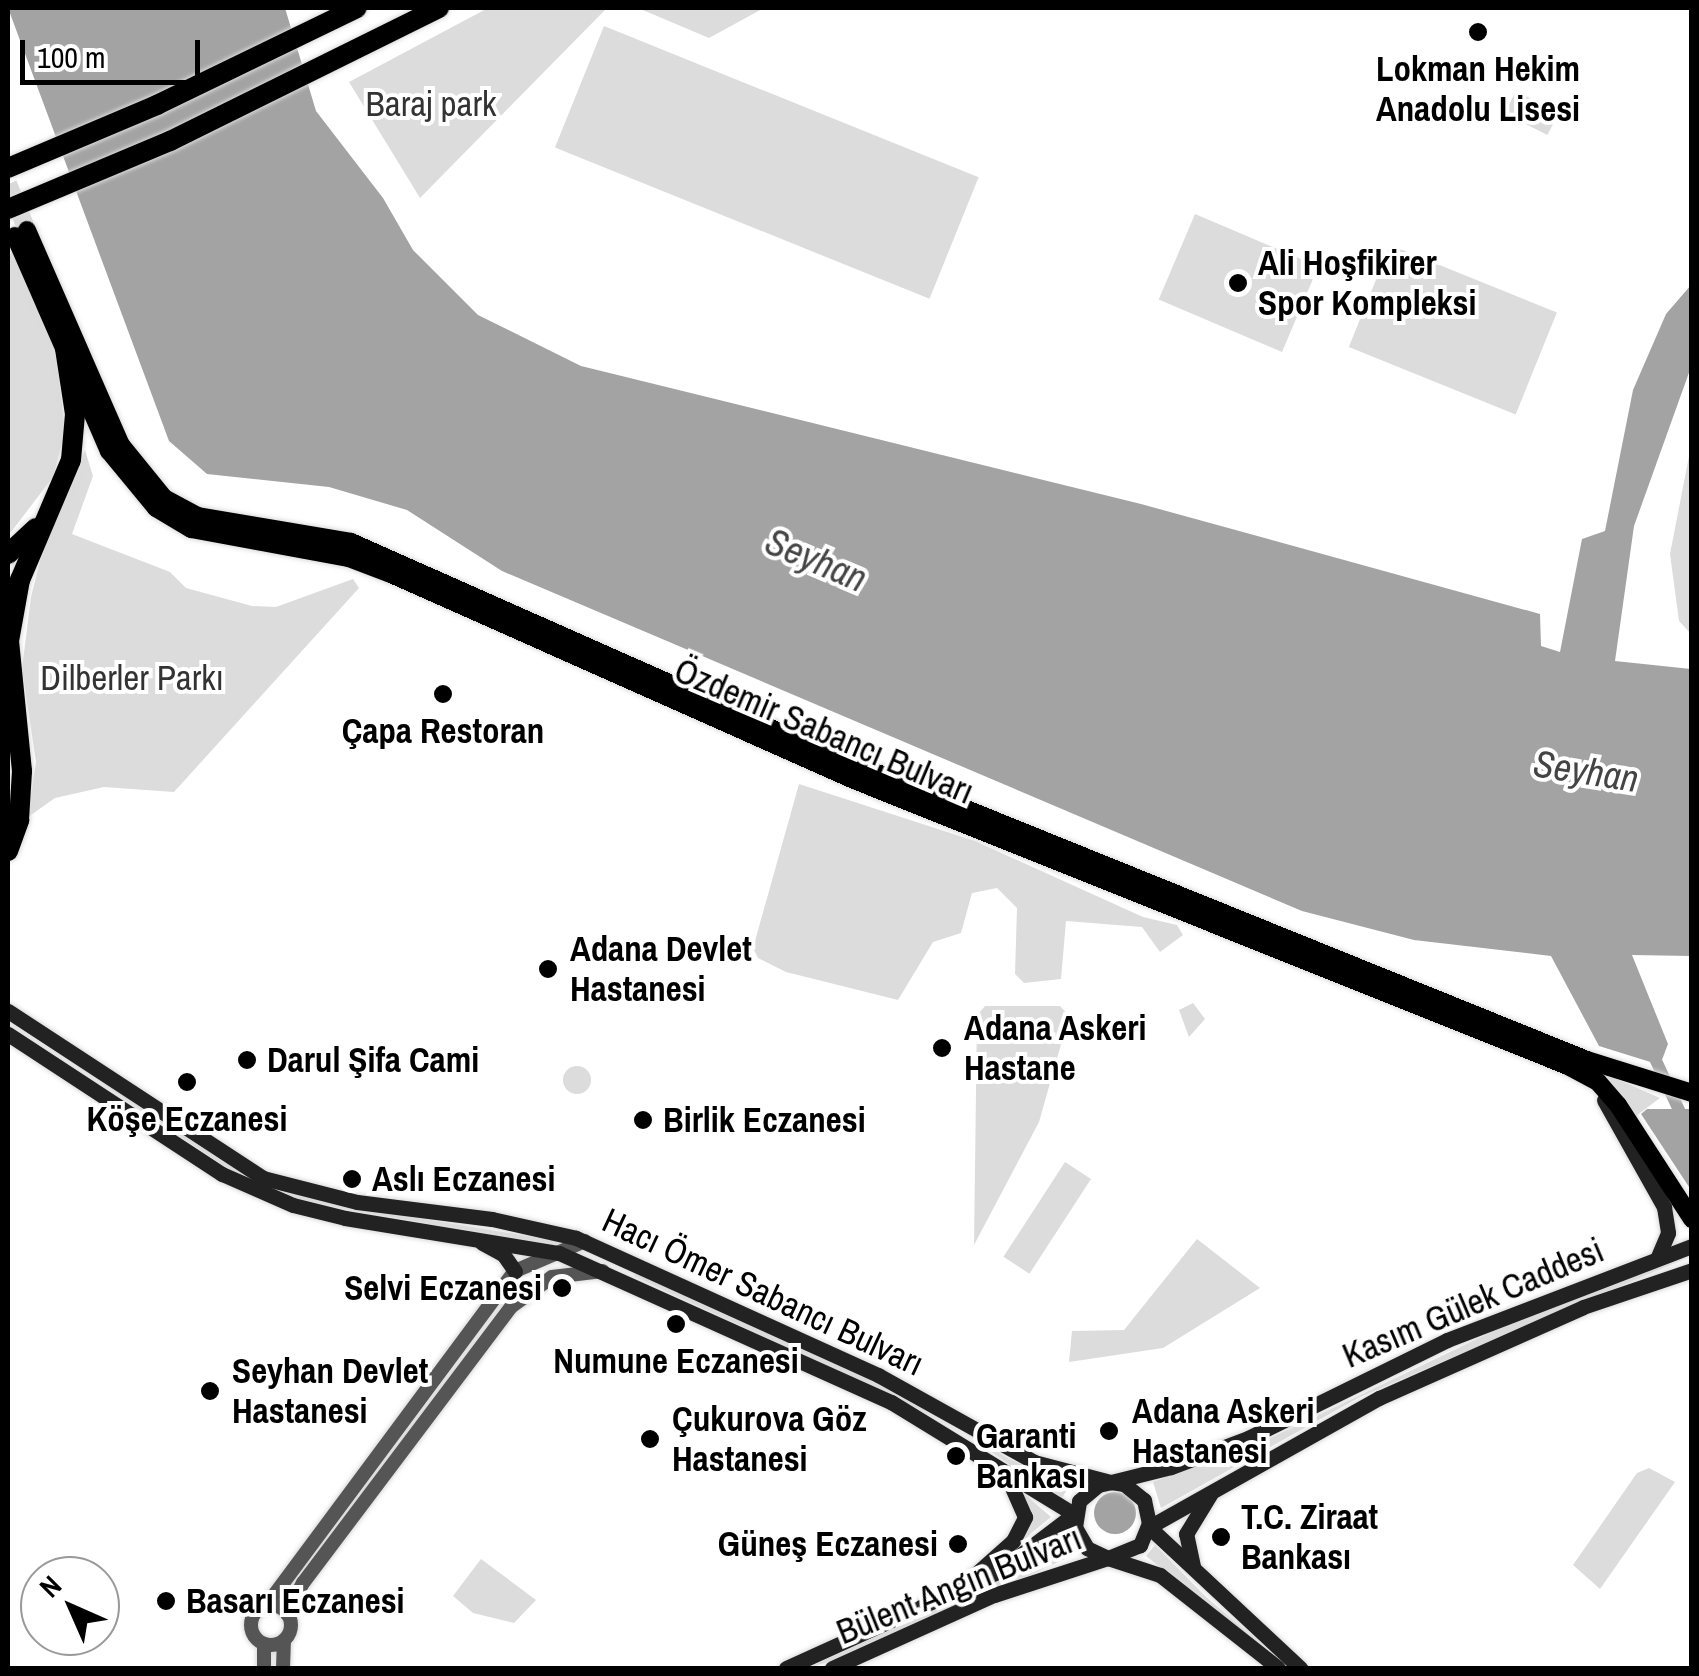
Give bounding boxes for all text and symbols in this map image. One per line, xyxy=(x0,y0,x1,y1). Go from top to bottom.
scale bar xyxy=(25,20,205,82)
marker: Lokman Hekim Anadolu Lisesi xyxy=(1467,21,1489,43)
text: 100 m xyxy=(37,37,105,77)
place label: Lokman Hekim Anadolu Lisesi xyxy=(1376,48,1580,130)
park label: Baraj park xyxy=(366,83,496,125)
place label: Ali Hoşfikirer Spor Kompleksi xyxy=(1258,242,1477,324)
marker: Ali Hoşfikirer Spor Kompleksi xyxy=(1227,272,1249,294)
water label: Seyhan xyxy=(758,518,874,602)
street label: Özdemir Sabancı Bulvarı xyxy=(668,649,980,813)
park label: Dilberler Parkı xyxy=(40,657,224,699)
marker: Çapa Restoran xyxy=(432,683,454,705)
place label: Çapa Restoran xyxy=(342,710,544,752)
water label: Seyhan xyxy=(1530,740,1642,802)
place label: Adana Devlet Hastanesi xyxy=(570,928,752,1010)
marker: Adana Devlet Hastanesi xyxy=(535,956,561,982)
place label: Adana Askeri Hastane xyxy=(964,1007,1147,1089)
marker: Adana Askeri Hastane xyxy=(929,1035,955,1061)
place label: Darul Şifa Cami xyxy=(267,1039,479,1081)
marker: Darul Şifa Cami xyxy=(236,1049,258,1071)
marker: Köşe Eczanesi xyxy=(176,1071,198,1093)
place label: Köşe Eczanesi xyxy=(86,1098,288,1140)
place label: Birlik Eczanesi xyxy=(663,1099,866,1141)
marker: Birlik Eczanesi xyxy=(632,1109,654,1131)
place label: Aslı Eczanesi xyxy=(372,1158,555,1200)
marker: Aslı Eczanesi xyxy=(341,1168,363,1190)
street label: Hacı Ömer Sabancı Bulvarı xyxy=(596,1199,930,1385)
street label: Kasım Gülek Caddesi xyxy=(1336,1229,1610,1377)
place label: Selvi Eczanesi xyxy=(344,1267,542,1309)
marker: Selvi Eczanesi xyxy=(551,1277,573,1299)
marker: Numune Eczanesi xyxy=(665,1313,687,1335)
place label: Numune Eczanesi xyxy=(553,1340,799,1382)
place label: Seyhan Devlet Hastanesi xyxy=(232,1350,428,1432)
marker: Seyhan Devlet Hastanesi xyxy=(197,1378,223,1404)
place label: Adana Askeri Hastanesi xyxy=(1132,1390,1315,1472)
place label: Çukurova Göz Hastanesi xyxy=(672,1398,867,1480)
place label: Garanti Bankası xyxy=(976,1415,1086,1497)
marker: Adana Askeri Hastanesi xyxy=(1096,1418,1122,1444)
marker: Çukurova Göz Hastanesi xyxy=(637,1426,663,1452)
marker: Garanti Bankası xyxy=(945,1445,967,1467)
place label: T.C. Ziraat Bankası xyxy=(1241,1496,1378,1578)
street label: Bülent Angın Bulvarı xyxy=(830,1517,1088,1653)
place label: Güneş Eczanesi xyxy=(718,1523,938,1565)
marker: T.C. Ziraat Bankası xyxy=(1210,1526,1232,1548)
marker: Güneş Eczanesi xyxy=(947,1533,969,1555)
north arrow xyxy=(20,1556,120,1656)
text: N xyxy=(31,1567,69,1606)
place label: Basarı Eczanesi xyxy=(186,1580,405,1622)
marker: Basarı Eczanesi xyxy=(155,1590,177,1612)

